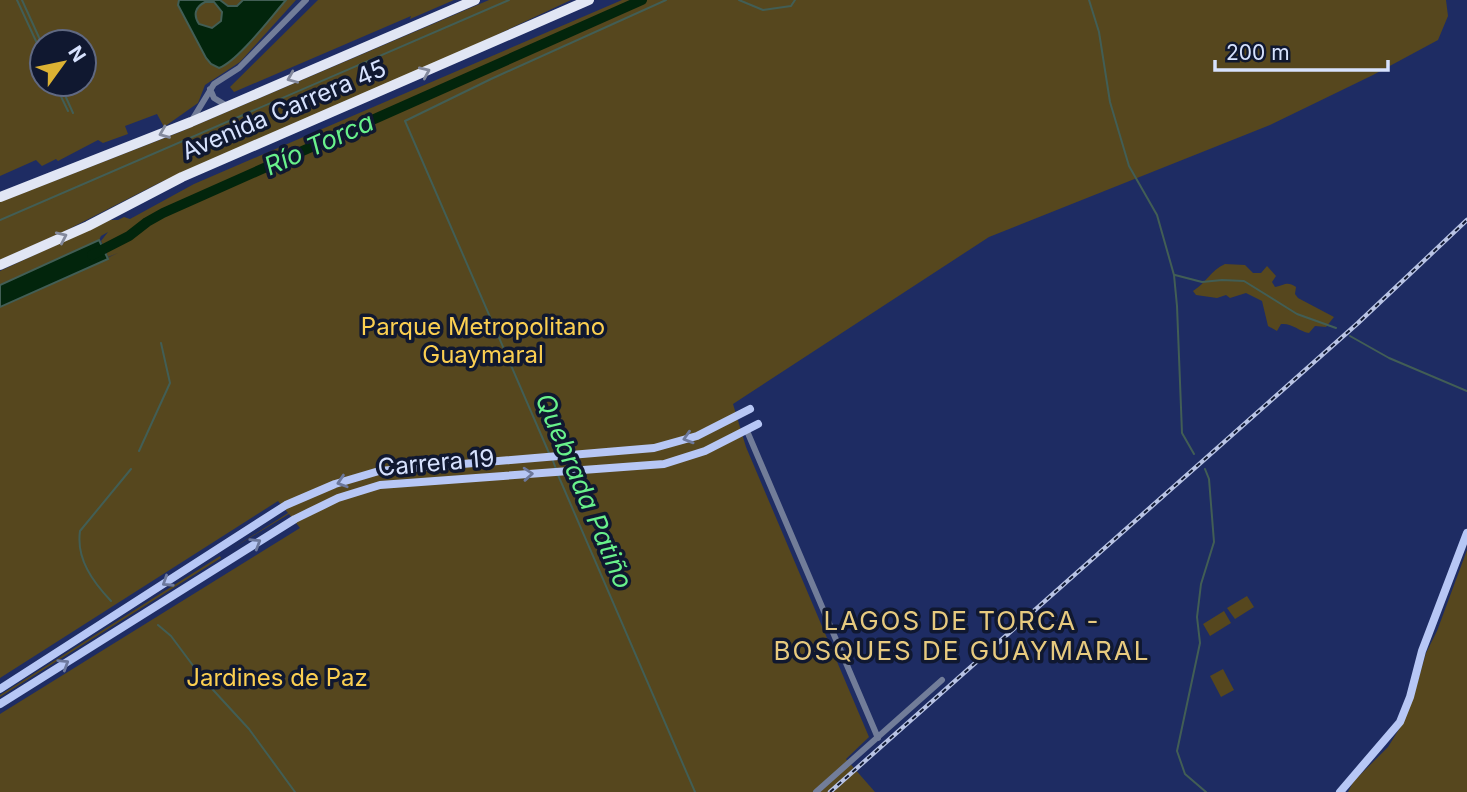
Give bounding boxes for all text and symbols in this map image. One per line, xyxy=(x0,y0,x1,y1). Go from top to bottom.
north arrow xyxy=(28,28,98,98)
scale bar xyxy=(1215,28,1388,72)
text: 200 m xyxy=(1226,40,1290,65)
text: N xyxy=(63,42,90,66)
street label: Avenida Carrera 45 xyxy=(177,53,390,166)
one-way arrow xyxy=(418,66,430,80)
one-way arrow xyxy=(287,70,299,84)
water label: Río Torca xyxy=(259,106,378,181)
one-way arrow xyxy=(159,124,171,138)
one-way arrow xyxy=(55,232,67,246)
park label: Parque Metropolitano Guaymaral xyxy=(361,312,605,369)
water label: Quebrada Patiño xyxy=(529,389,640,593)
one-way arrow xyxy=(683,430,695,444)
street label: Carrera 19 xyxy=(376,443,495,482)
one-way arrow xyxy=(523,467,534,482)
one-way arrow xyxy=(337,474,349,488)
one-way arrow xyxy=(249,539,262,552)
one-way arrow xyxy=(162,573,175,586)
district label: LAGOS DE TORCA - BOSQUES DE GUAYMARAL xyxy=(774,605,1150,666)
one-way arrow xyxy=(56,660,69,673)
park label: Jardines de Paz xyxy=(186,663,368,692)

